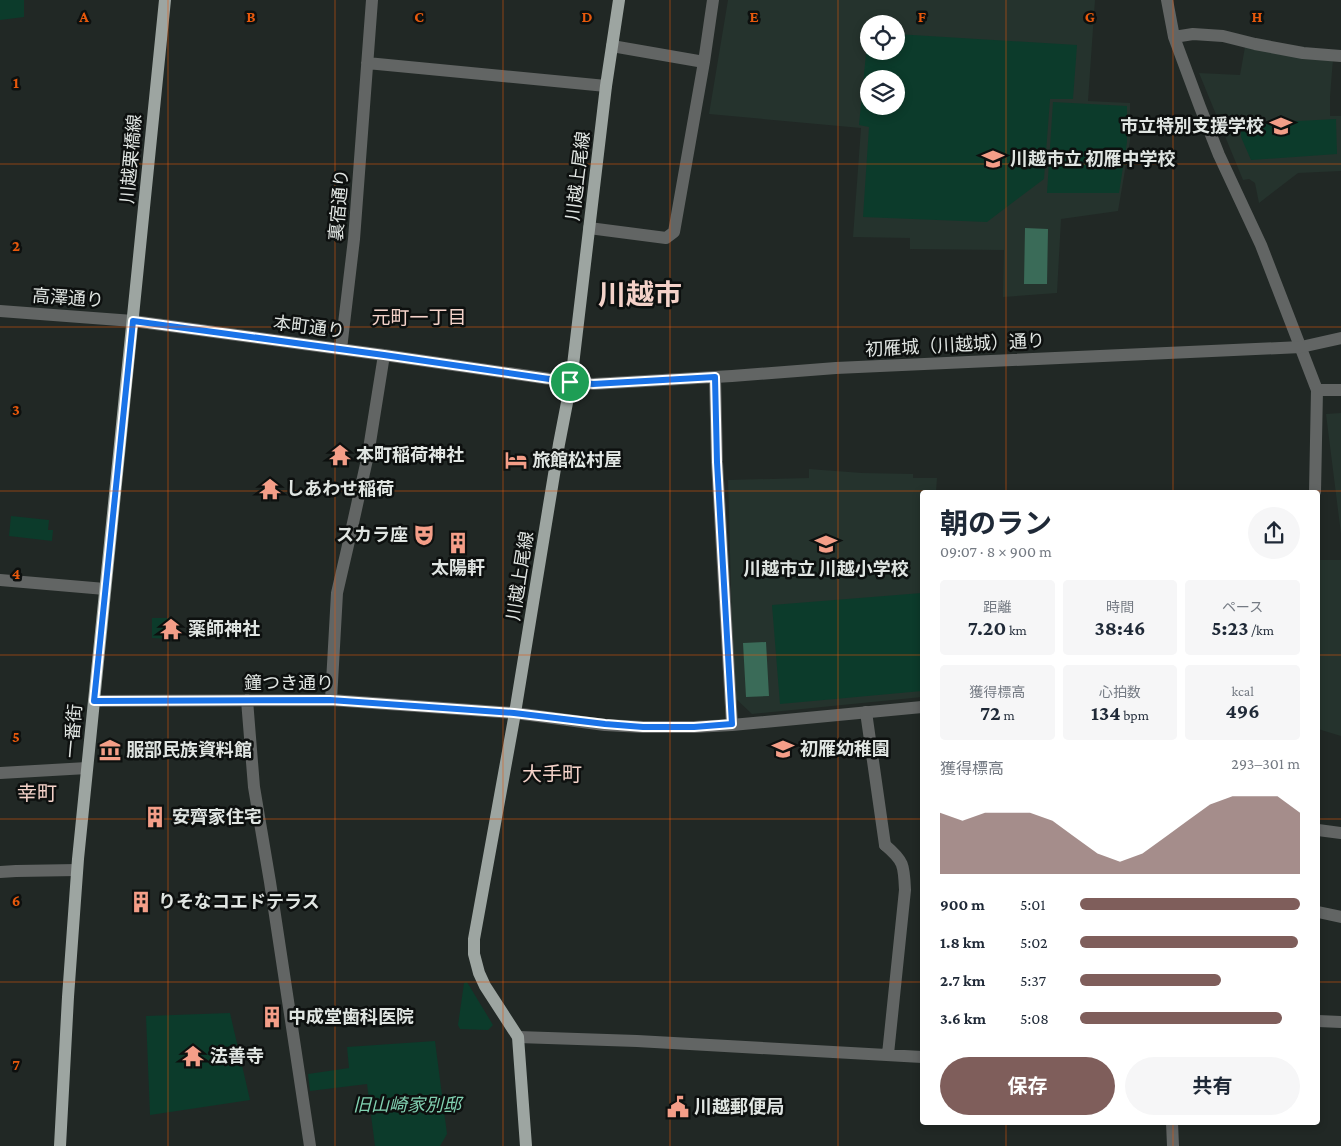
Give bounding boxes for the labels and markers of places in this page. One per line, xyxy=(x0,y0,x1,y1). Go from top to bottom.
school or university icon: 市立特別支援学校 xyxy=(1268,113,1294,139)
place label: 市立特別支援学校 xyxy=(1120,116,1264,136)
school or university icon: 川越市立 初雁中学校 xyxy=(980,146,1006,172)
place label: 川越市立 初雁中学校 xyxy=(1010,149,1175,169)
pin xyxy=(549,361,591,403)
temple icon: 本町稲荷神社 xyxy=(327,442,353,468)
place label: 本町稲荷神社 xyxy=(356,445,464,465)
hotel icon: 旅館松村屋 xyxy=(503,447,529,473)
place label: 旅館松村屋 xyxy=(532,450,622,470)
temple icon: しあわせ稲荷 xyxy=(257,476,283,502)
place label: しあわせ稲荷 xyxy=(286,479,394,499)
theatre icon: スカラ座 xyxy=(411,522,437,548)
place label: スカラ座 xyxy=(336,525,408,545)
building icon: 太陽軒 xyxy=(445,530,471,556)
school or university icon: 川越市立 川越小学校 xyxy=(813,531,839,557)
place label: 太陽軒 xyxy=(431,558,485,578)
place label: 川越市立 川越小学校 xyxy=(743,559,909,579)
temple icon: 薬師神社 xyxy=(158,616,184,642)
place label: 薬師神社 xyxy=(188,619,260,639)
school or university icon: 初雁幼稚園 xyxy=(770,736,796,762)
museum icon: 服部民族資料館 xyxy=(97,737,123,763)
place label: 初雁幼稚園 xyxy=(800,739,890,759)
place label: 服部民族資料館 xyxy=(126,740,252,760)
building icon: 安齊家住宅 xyxy=(142,804,168,830)
place label: 安齊家住宅 xyxy=(172,807,262,827)
building icon: りそなコエドテラス xyxy=(128,889,154,915)
place label: りそなコエドテラス xyxy=(158,892,320,912)
building icon: 中成堂歯科医院 xyxy=(259,1004,285,1030)
place label: 中成堂歯科医院 xyxy=(288,1007,414,1027)
temple icon: 法善寺 xyxy=(180,1043,206,1069)
place label: 法善寺 xyxy=(210,1046,264,1066)
public building icon: 川越郵便局 xyxy=(665,1094,691,1120)
place label: 川越郵便局 xyxy=(694,1097,784,1117)

